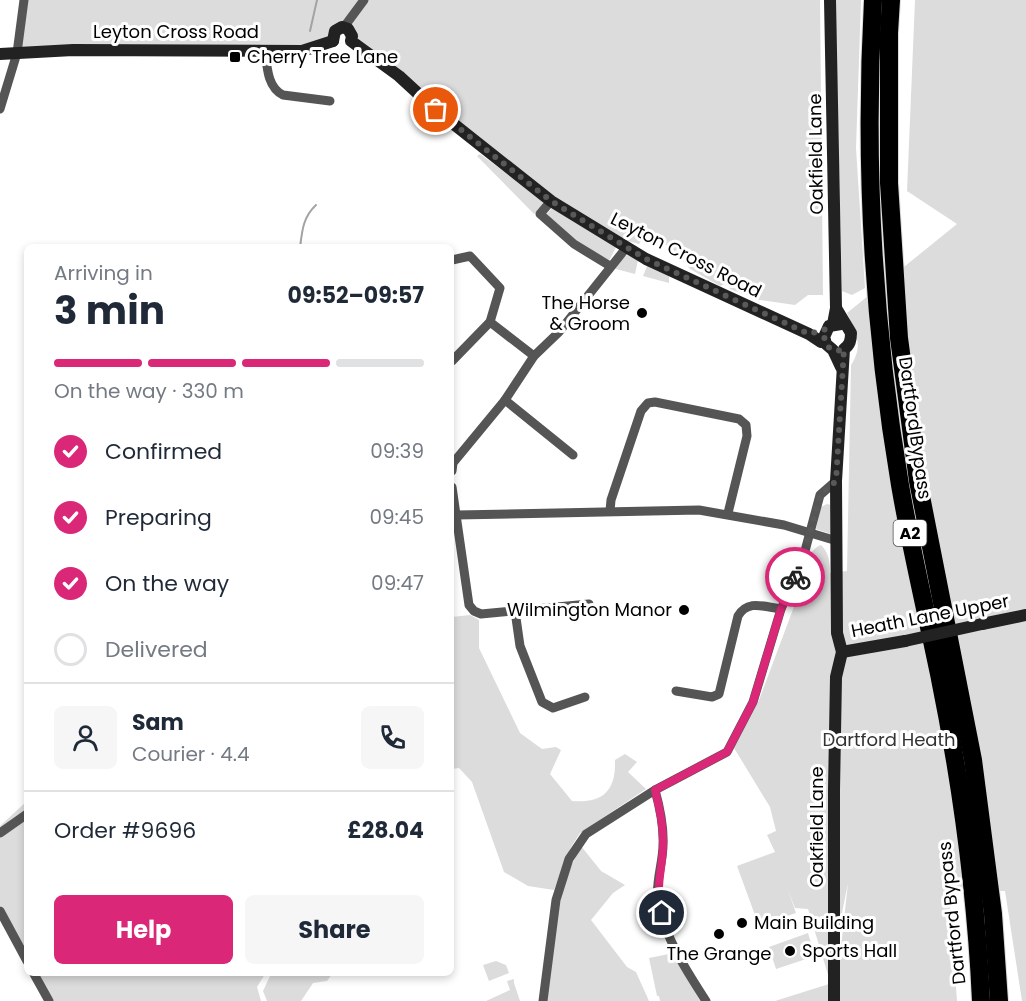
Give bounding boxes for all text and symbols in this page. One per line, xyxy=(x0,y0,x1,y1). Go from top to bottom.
street label: Leyton Cross Road xyxy=(93,19,259,44)
place label: Cherry Tree Lane xyxy=(247,44,398,69)
marker: Cherry Tree Lane xyxy=(228,50,242,64)
pin xyxy=(410,84,461,135)
icon: bag xyxy=(419,93,452,126)
street label: Oakfield Lane xyxy=(802,93,829,215)
street label: Leyton Cross Road xyxy=(607,206,766,303)
text: Arriving in xyxy=(54,259,153,287)
text: 09:52–09:57 xyxy=(288,280,424,311)
text: 3 min xyxy=(54,283,165,338)
place label: The Horse & Groom xyxy=(542,290,630,336)
marker: The Horse & Groom xyxy=(635,306,649,320)
street label: Dartford Bypass xyxy=(893,355,938,501)
text: On the way · 330 m xyxy=(54,377,244,405)
icon: check xyxy=(54,435,87,468)
text: Confirmed xyxy=(105,436,222,467)
text: 09:39 xyxy=(370,437,424,465)
icon: check xyxy=(54,501,87,534)
text: Preparing xyxy=(105,502,212,533)
text: 09:45 xyxy=(369,503,424,531)
road number: A2 xyxy=(894,520,926,546)
courier xyxy=(765,547,825,607)
icon: bike xyxy=(779,561,812,594)
icon: check xyxy=(54,567,87,600)
text: On the way xyxy=(105,568,229,599)
text: 09:47 xyxy=(371,569,424,597)
street label: Heath Lane Upper xyxy=(849,588,1011,643)
place label: Wilmington Manor xyxy=(507,597,672,622)
marker: Wilmington Manor xyxy=(677,603,691,617)
text: Delivered xyxy=(105,634,208,665)
button: person xyxy=(54,706,117,769)
button: phone xyxy=(361,706,424,769)
text: Sam xyxy=(132,707,184,738)
park label: Dartford Heath xyxy=(822,727,956,752)
text: Courier · 4.4 xyxy=(132,740,250,768)
street label: Oakfield Lane xyxy=(804,766,829,888)
text: Order #9696 xyxy=(54,815,196,846)
text: £28.04 xyxy=(347,815,424,846)
street label: Dartford Bypass xyxy=(932,840,971,986)
pin xyxy=(636,887,687,938)
button: Help xyxy=(54,895,233,964)
button: Share xyxy=(245,895,424,964)
icon: home xyxy=(645,896,678,929)
place label: Main Building xyxy=(754,910,874,935)
marker: Main Building xyxy=(735,916,749,930)
marker: The Grange xyxy=(712,927,726,941)
place label: Sports Hall xyxy=(802,938,897,963)
place label: The Grange xyxy=(667,941,771,966)
marker: Sports Hall xyxy=(783,944,797,958)

